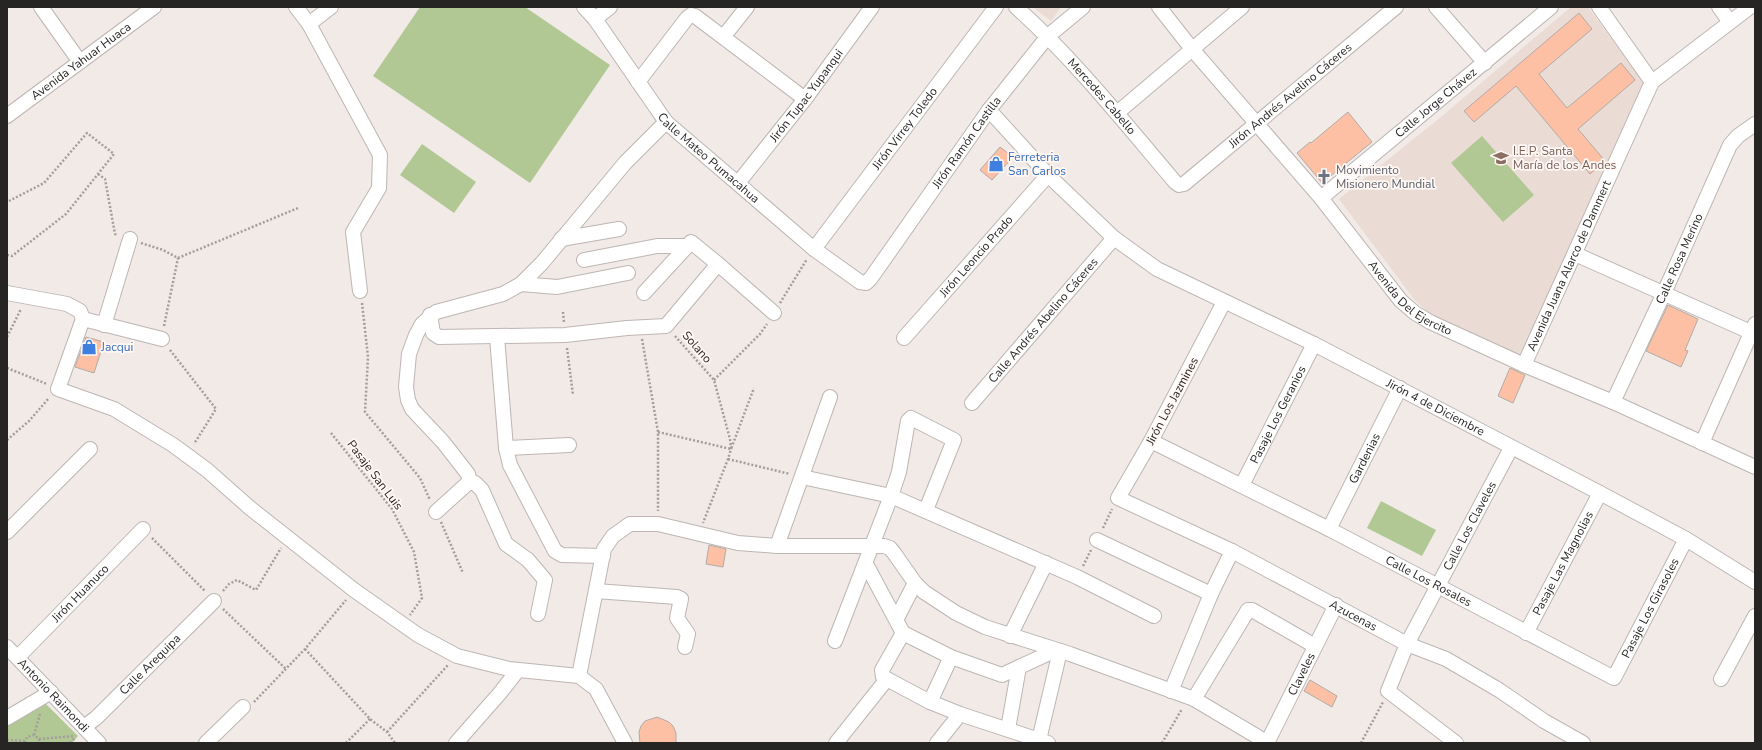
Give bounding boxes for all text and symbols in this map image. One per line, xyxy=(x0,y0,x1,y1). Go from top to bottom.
street label: Avenida Yahuar Huaca xyxy=(27,19,134,104)
street label: Jirón Andrés Avelino Cáceres xyxy=(1224,39,1355,152)
street label: Jirón Tupac Yupanqui xyxy=(765,46,847,146)
street label: Mercedes Cabello xyxy=(1064,55,1140,138)
street label: Calle Jorge Chávez xyxy=(1392,64,1480,141)
street label: Jirón Virrey Toledo xyxy=(868,84,941,174)
street label: Jirón Ramón Castilla xyxy=(928,93,1005,192)
street label: Calle Mateo Pumacahua xyxy=(654,110,763,207)
place label: I.E.P. Santa María de los Andes xyxy=(1513,143,1617,173)
place label: Ferreteria San Carlos xyxy=(1008,149,1066,179)
school or university icon: I.E.P. Santa María de los Andes xyxy=(1492,149,1510,167)
shop icon: Ferreteria San Carlos xyxy=(987,155,1005,173)
place label: Movimiento Misionero Mundial xyxy=(1336,162,1435,192)
church icon: Movimiento Misionero Mundial xyxy=(1315,168,1333,186)
street label: Avenida Juana Alarco de Dammert xyxy=(1523,177,1615,354)
street label: Calle Rosa Merino xyxy=(1652,210,1707,307)
street label: Jirón Leoncio Prado xyxy=(935,212,1017,301)
street label: Calle Andrés Abelino Cáceres xyxy=(985,254,1102,386)
street label: Avenida Del Ejercito xyxy=(1364,257,1455,339)
street label: Solano xyxy=(679,328,716,367)
shop icon: Jacqui xyxy=(80,338,98,356)
place label: Jacqui xyxy=(100,339,133,355)
street label: Jirón Los Jazmines xyxy=(1142,354,1202,449)
street label: Pasaje Los Geranios xyxy=(1246,363,1310,466)
street label: Jirón 4 de Diciembre xyxy=(1383,375,1487,439)
street label: Gardenias xyxy=(1345,430,1384,486)
street label: Pasaje San Luis xyxy=(344,437,407,513)
street label: Calle Los Claveles xyxy=(1439,478,1500,573)
street label: Pasaje Las Magnolias xyxy=(1529,508,1597,618)
street label: Calle Los Rosales xyxy=(1383,552,1475,610)
street label: Pasaje Los Girasoles xyxy=(1618,555,1683,661)
street label: Jirón Huanuco xyxy=(47,561,112,627)
street label: Azucenas xyxy=(1327,596,1380,635)
street label: Calle Arequipa xyxy=(116,631,184,698)
street label: Claveles xyxy=(1284,650,1319,698)
street label: Antonio Raimondi xyxy=(14,655,93,736)

